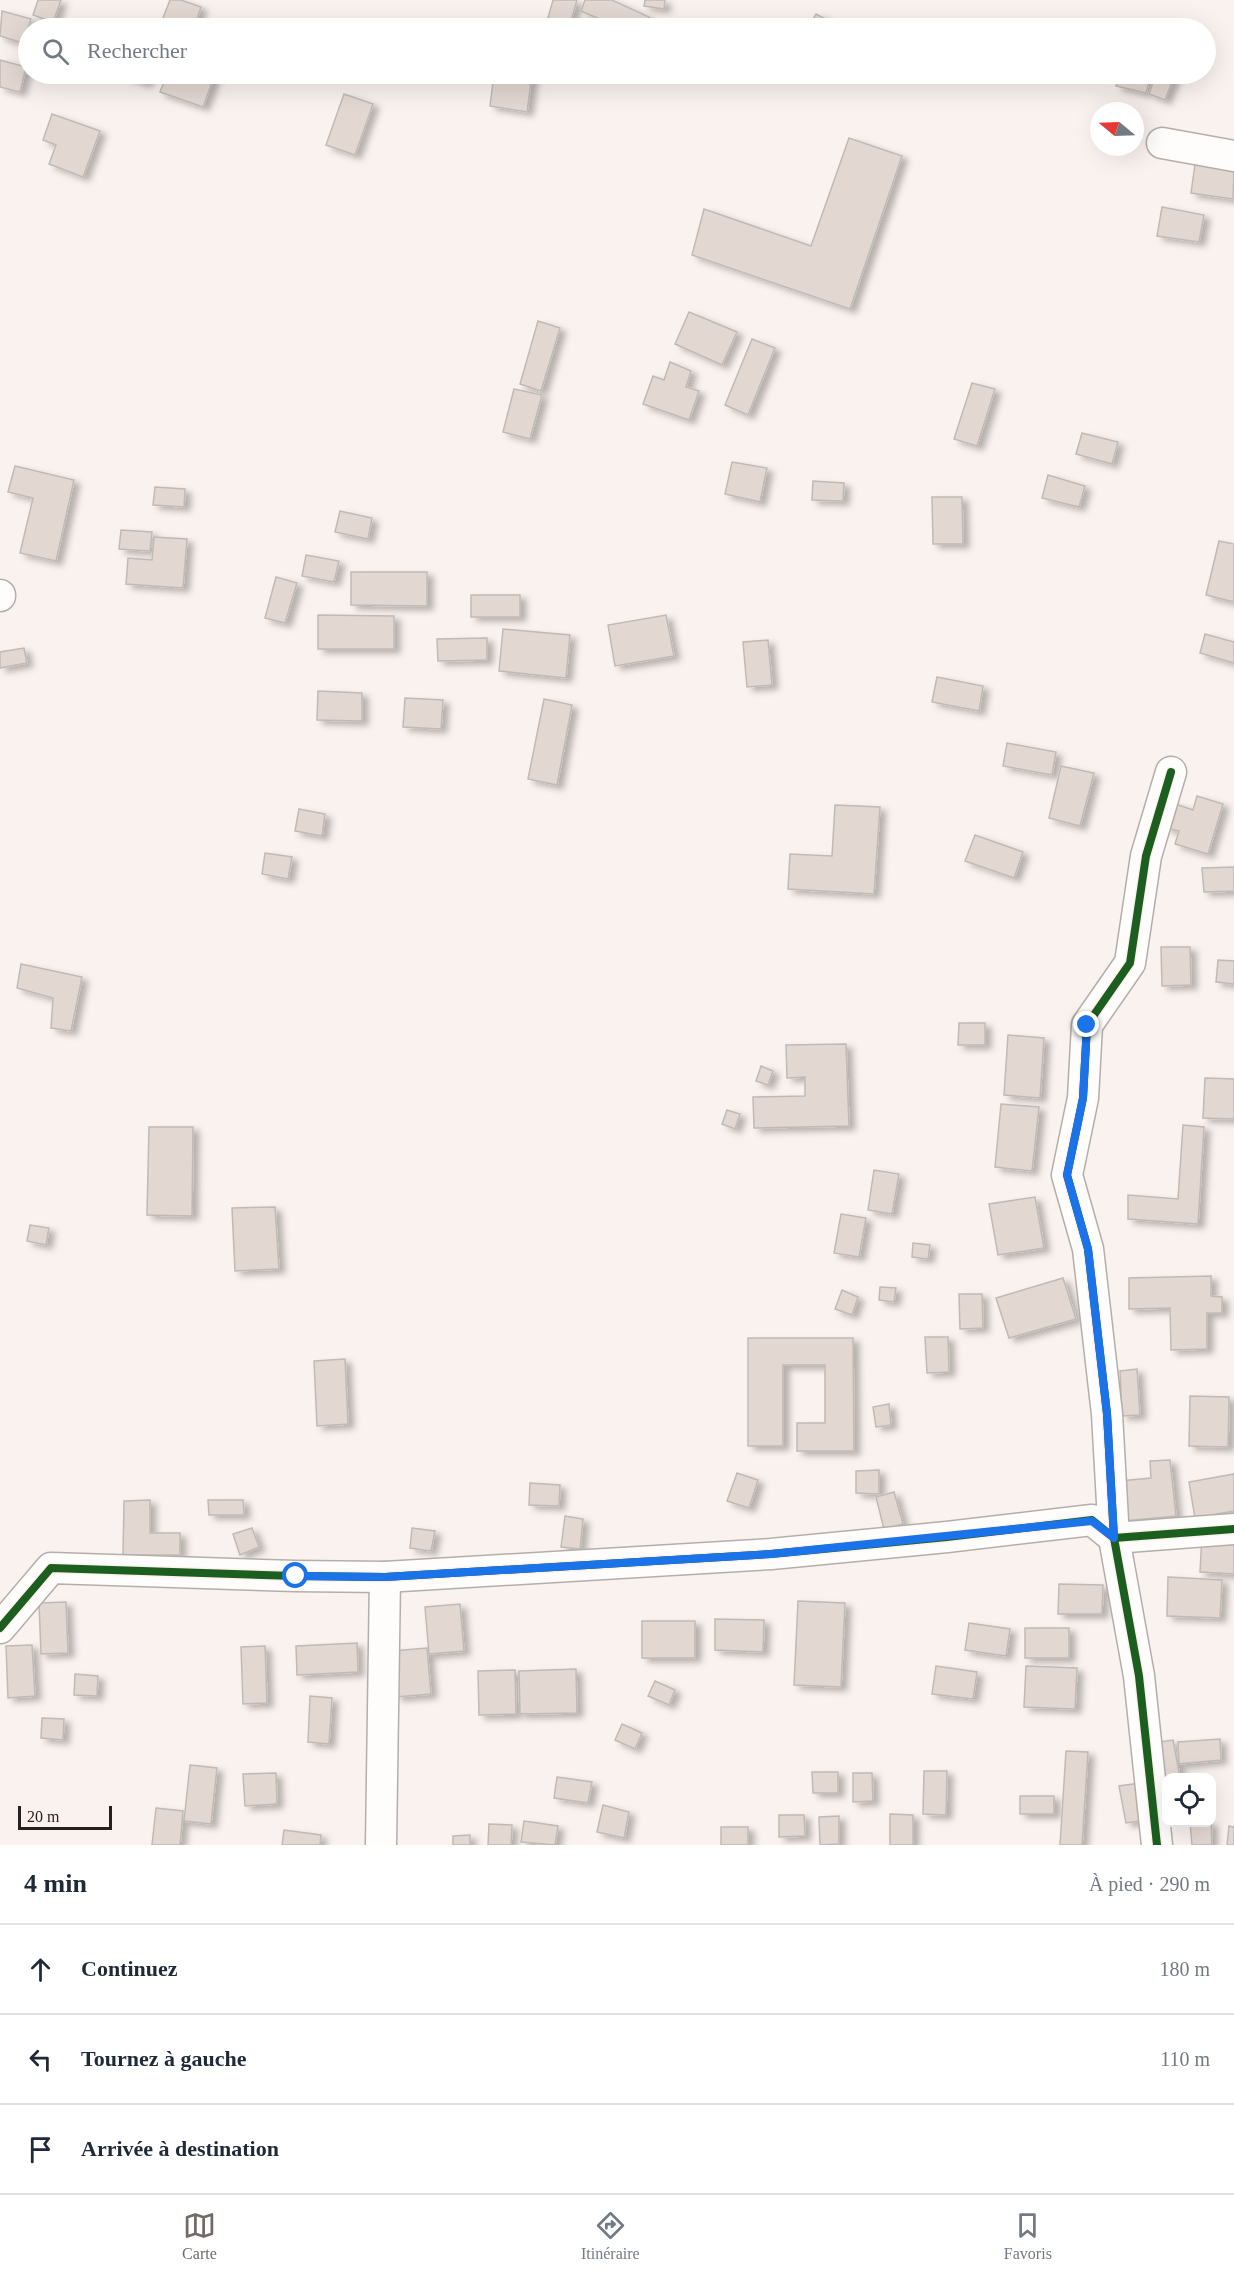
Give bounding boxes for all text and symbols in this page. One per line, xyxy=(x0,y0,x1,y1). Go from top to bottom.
search box xyxy=(18,18,1216,84)
icon: search xyxy=(39,35,72,68)
text: Rechercher xyxy=(87,38,187,63)
north arrow xyxy=(1090,102,1144,156)
route end xyxy=(1073,1011,1099,1037)
route start xyxy=(282,1562,308,1588)
map controls xyxy=(1162,1773,1216,1827)
button: locate xyxy=(1162,1773,1216,1827)
scale bar xyxy=(18,1803,112,1830)
text: 20 m xyxy=(27,1808,59,1825)
text: 4 min xyxy=(24,1869,87,1898)
text: À pied · 290 m xyxy=(1089,1873,1210,1895)
icon: ahead xyxy=(24,1953,57,1986)
text: Continuez xyxy=(81,1956,178,1981)
text: 180 m xyxy=(1159,1958,1210,1980)
icon: left xyxy=(24,2043,57,2076)
text: Tournez à gauche xyxy=(81,2046,246,2071)
text: 110 m xyxy=(1160,2048,1210,2070)
icon: arrive xyxy=(24,2133,57,2166)
text: Arrivée à destination xyxy=(81,2136,279,2161)
tab: Carte xyxy=(182,2209,217,2263)
tab: Itinéraire xyxy=(581,2209,640,2263)
tab: Favoris xyxy=(1004,2209,1052,2263)

